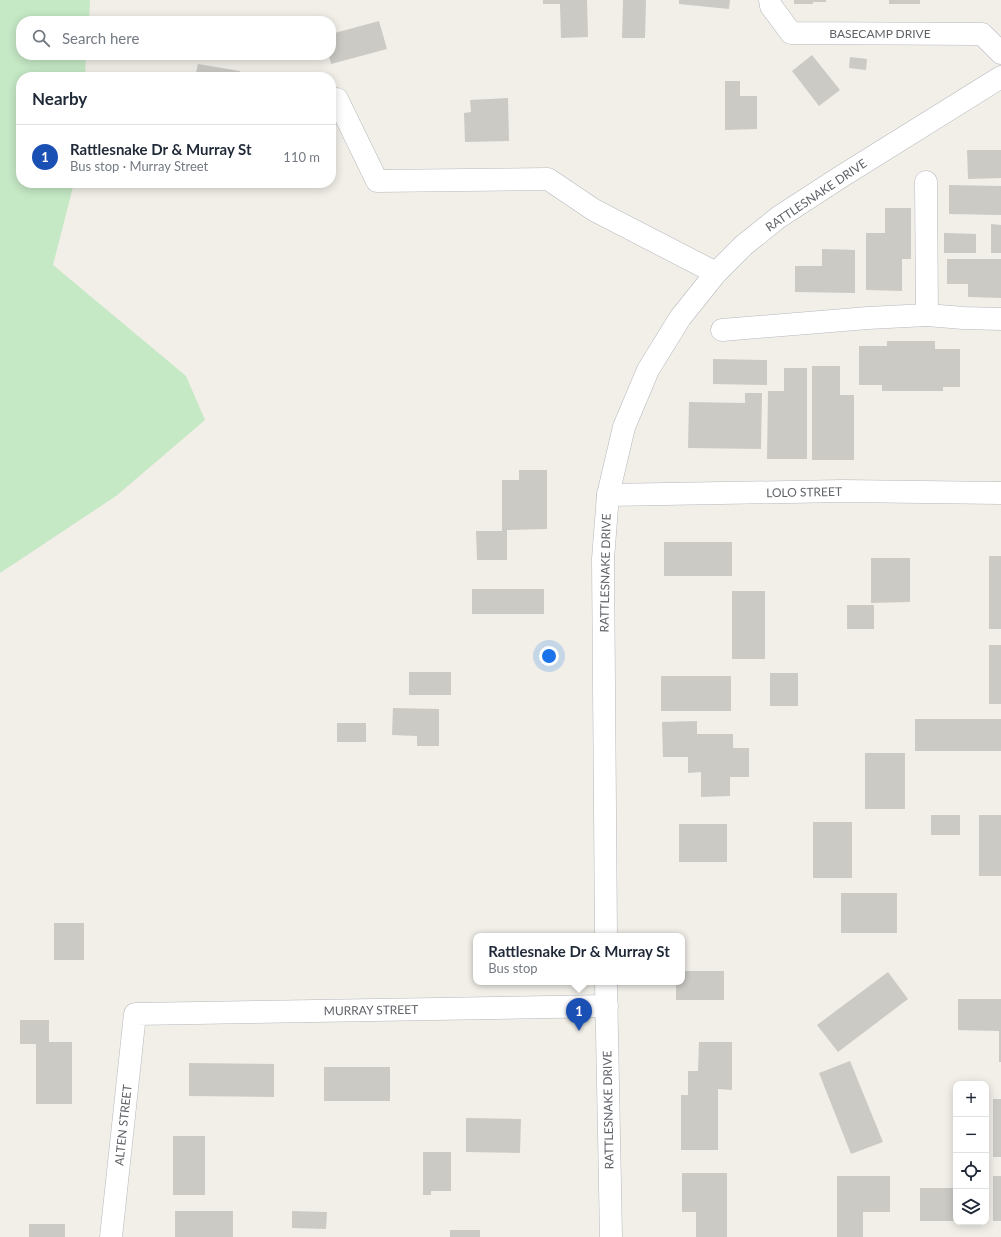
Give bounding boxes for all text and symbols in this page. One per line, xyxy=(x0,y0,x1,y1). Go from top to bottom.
search box xyxy=(16,16,336,60)
street label: BASECAMP DRIVE xyxy=(829,26,931,41)
icon: search xyxy=(30,27,52,49)
text: Search here xyxy=(62,29,139,47)
text: Nearby xyxy=(32,88,87,109)
text: Rattlesnake Dr & Murray St xyxy=(70,140,252,158)
text: 1 xyxy=(41,149,49,165)
text: 110 m xyxy=(283,149,320,165)
street label: RATTLESNAKE DRIVE xyxy=(763,156,870,234)
text: Bus stop · Murray Street xyxy=(70,158,208,174)
street label: LOLO STREET xyxy=(766,484,842,500)
street label: RATTLESNAKE DRIVE xyxy=(596,513,614,633)
your location xyxy=(539,646,559,666)
popup xyxy=(473,933,685,985)
text: Rattlesnake Dr & Murray St xyxy=(488,942,670,960)
text: Bus stop xyxy=(488,960,538,976)
pin: 1 xyxy=(566,998,592,1031)
street label: MURRAY STREET xyxy=(324,1002,418,1018)
street label: RATTLESNAKE DRIVE xyxy=(599,1050,617,1170)
map controls xyxy=(953,1081,989,1225)
button: + xyxy=(953,1081,989,1117)
street label: ALTEN STREET xyxy=(111,1084,135,1166)
button: − xyxy=(953,1117,989,1153)
button: locate xyxy=(953,1153,989,1189)
button: layers xyxy=(953,1189,989,1225)

